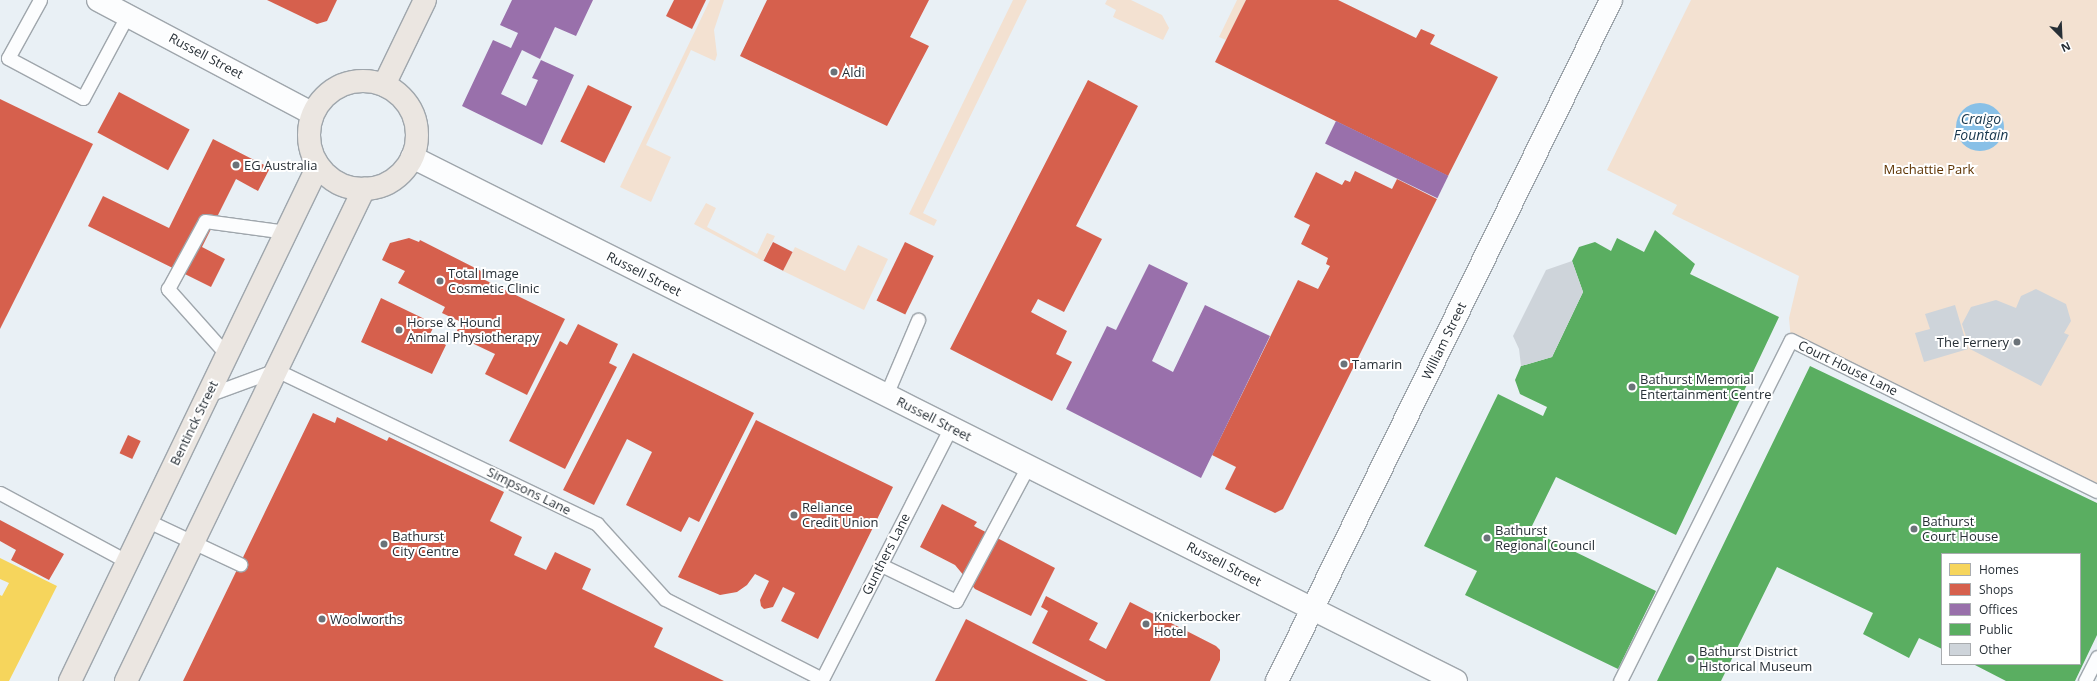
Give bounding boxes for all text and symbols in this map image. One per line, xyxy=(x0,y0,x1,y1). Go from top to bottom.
north arrow xyxy=(2041,16,2081,56)
street label: Russell Street xyxy=(166,30,246,82)
text: N xyxy=(2059,39,2073,56)
place label: Aldi xyxy=(842,64,865,80)
marker: Aldi xyxy=(829,67,839,77)
water label: Craigo Fountain xyxy=(1954,111,2008,144)
place label: EG Australia xyxy=(244,157,317,173)
marker: EG Australia xyxy=(231,160,241,170)
park label: Machattie Park xyxy=(1884,161,1974,177)
street label: Russell Street xyxy=(604,248,684,300)
place label: Total Image Cosmetic Clinic xyxy=(448,266,539,297)
marker: Total Image Cosmetic Clinic xyxy=(435,276,445,286)
street label: William Street xyxy=(1419,300,1469,382)
place label: Horse & Hound Animal Physiotherapy xyxy=(407,315,539,346)
marker: Horse & Hound Animal Physiotherapy xyxy=(394,325,404,335)
place label: The Fernery xyxy=(1937,334,2009,350)
street label: Court House Lane xyxy=(1796,337,1900,399)
marker: The Fernery xyxy=(2012,337,2022,347)
place label: Tamarin xyxy=(1352,356,1402,372)
marker: Tamarin xyxy=(1339,359,1349,369)
place label: Bathurst Memorial Entertainment Centre xyxy=(1640,372,1772,403)
street label: Bentinck Street xyxy=(167,378,221,468)
marker: Bathurst Memorial Entertainment Centre xyxy=(1627,382,1637,392)
street label: Russell Street xyxy=(894,393,974,445)
street label: Simpsons Lane xyxy=(485,464,573,518)
place label: Reliance Credit Union xyxy=(802,500,879,531)
marker: Reliance Credit Union xyxy=(789,510,799,520)
street label: Gunthers Lane xyxy=(859,511,913,597)
place label: Bathurst Court House xyxy=(1922,514,1998,545)
place label: Bathurst Regional Council xyxy=(1495,523,1595,554)
marker: Bathurst Court House xyxy=(1909,524,1919,534)
place label: Bathurst City Centre xyxy=(392,529,459,560)
marker: Bathurst Regional Council xyxy=(1482,533,1492,543)
street label: Russell Street xyxy=(1184,538,1264,590)
marker: Bathurst City Centre xyxy=(379,539,389,549)
legend xyxy=(1941,553,2081,665)
text: Homes xyxy=(1979,561,2019,578)
text: Shops xyxy=(1979,581,2013,598)
text: Offices xyxy=(1979,601,2018,618)
place label: Knickerbocker Hotel xyxy=(1154,609,1240,640)
place label: Woolworths xyxy=(330,611,403,627)
marker: Woolworths xyxy=(317,614,327,624)
marker: Knickerbocker Hotel xyxy=(1141,619,1151,629)
text: Public xyxy=(1979,621,2013,638)
text: Other xyxy=(1979,641,2012,658)
place label: Bathurst District Historical Museum xyxy=(1699,644,1812,675)
marker: Bathurst District Historical Museum xyxy=(1686,654,1696,664)

